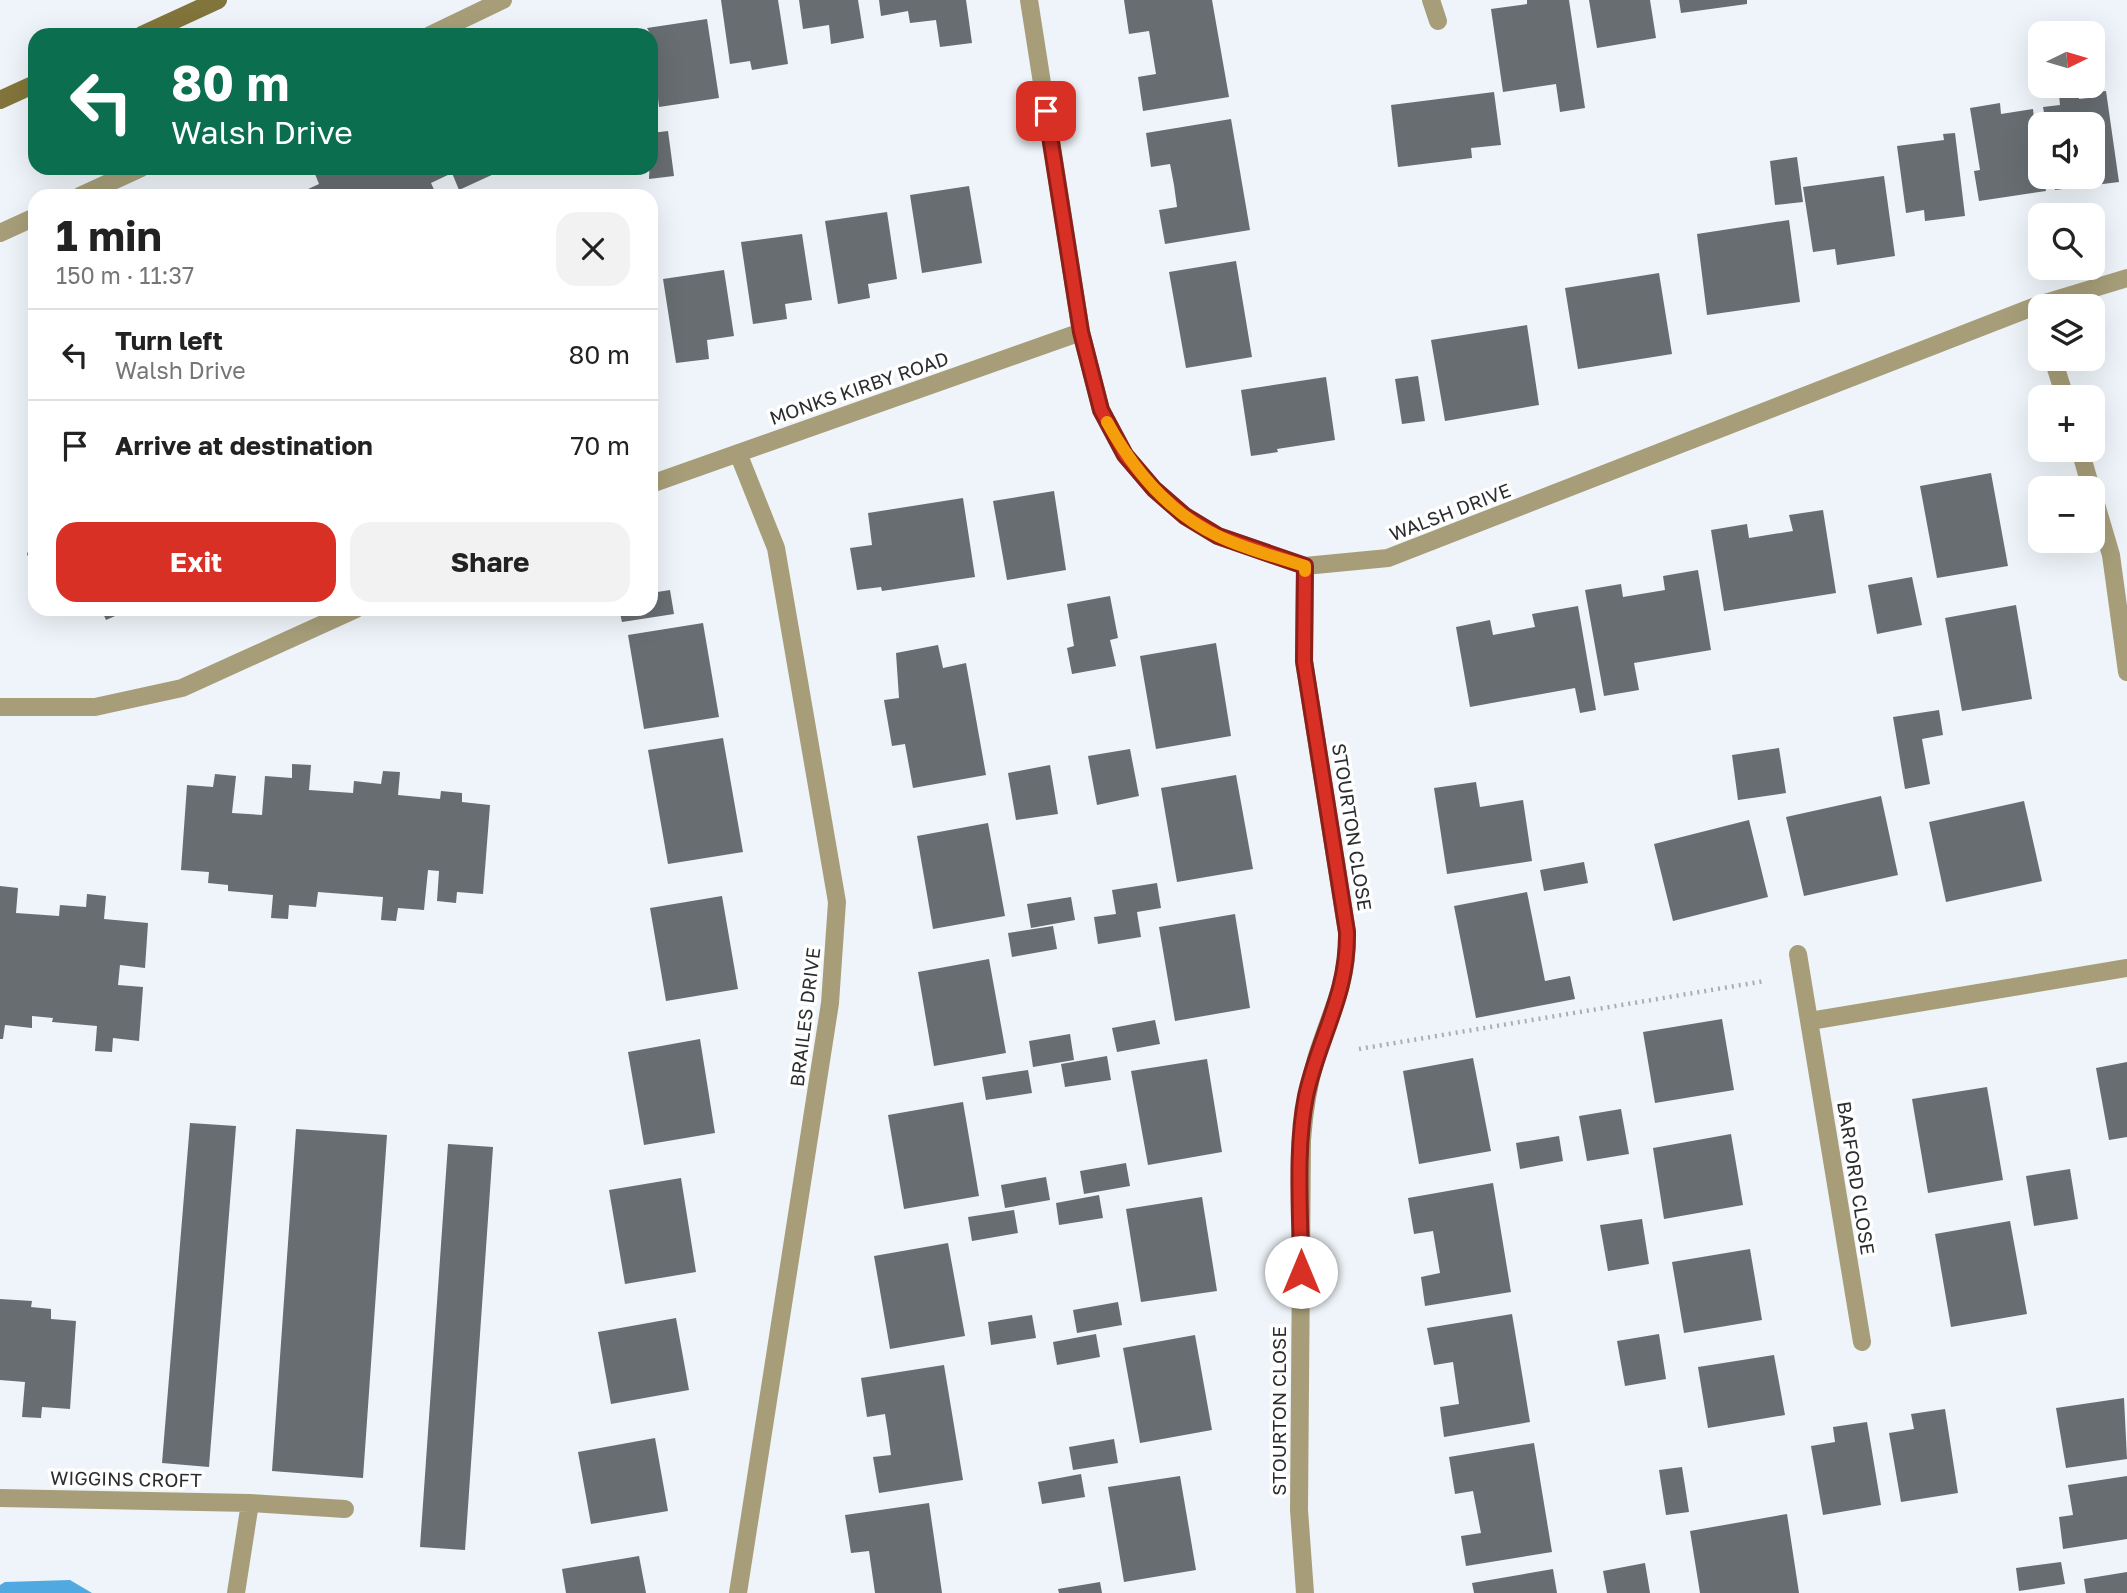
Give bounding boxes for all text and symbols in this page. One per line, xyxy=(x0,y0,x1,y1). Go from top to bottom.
north arrow xyxy=(2028,21,2105,98)
map controls xyxy=(2028,21,2105,553)
text: 80 m xyxy=(171,53,289,112)
icon: left xyxy=(56,56,147,147)
pin xyxy=(1016,81,1076,141)
icon: arrive xyxy=(1027,92,1065,130)
button: sound xyxy=(2028,112,2105,189)
text: Walsh Drive xyxy=(171,113,353,151)
button: search xyxy=(2028,203,2105,280)
text: 1 min xyxy=(56,210,162,260)
button: close xyxy=(556,212,630,286)
text: 150 m · 11:37 xyxy=(56,261,194,289)
button: layers xyxy=(2028,294,2105,371)
text: Turn left xyxy=(115,325,223,356)
icon: left xyxy=(56,336,94,374)
text: 80 m xyxy=(569,339,630,370)
street label: MONKS KIRBY ROAD xyxy=(766,346,951,429)
text: Walsh Drive xyxy=(115,356,246,384)
button: + xyxy=(2028,385,2105,462)
icon: arrive xyxy=(56,427,94,465)
text: Arrive at destination xyxy=(115,430,373,461)
text: 70 m xyxy=(571,430,630,461)
button: − xyxy=(2028,476,2105,553)
street label: WALSH DRIVE xyxy=(1386,478,1514,545)
button: Exit xyxy=(56,522,336,602)
button: Share xyxy=(350,522,630,602)
street label: STOURTON CLOSE xyxy=(1328,741,1377,912)
street label: BRAILES DRIVE xyxy=(785,946,824,1088)
street label: BARFORD CLOSE xyxy=(1833,1100,1880,1256)
position arrow xyxy=(1264,1235,1338,1309)
street label: STOURTON CLOSE xyxy=(1267,1326,1290,1496)
street label: WIGGINS CROFT xyxy=(50,1466,202,1491)

